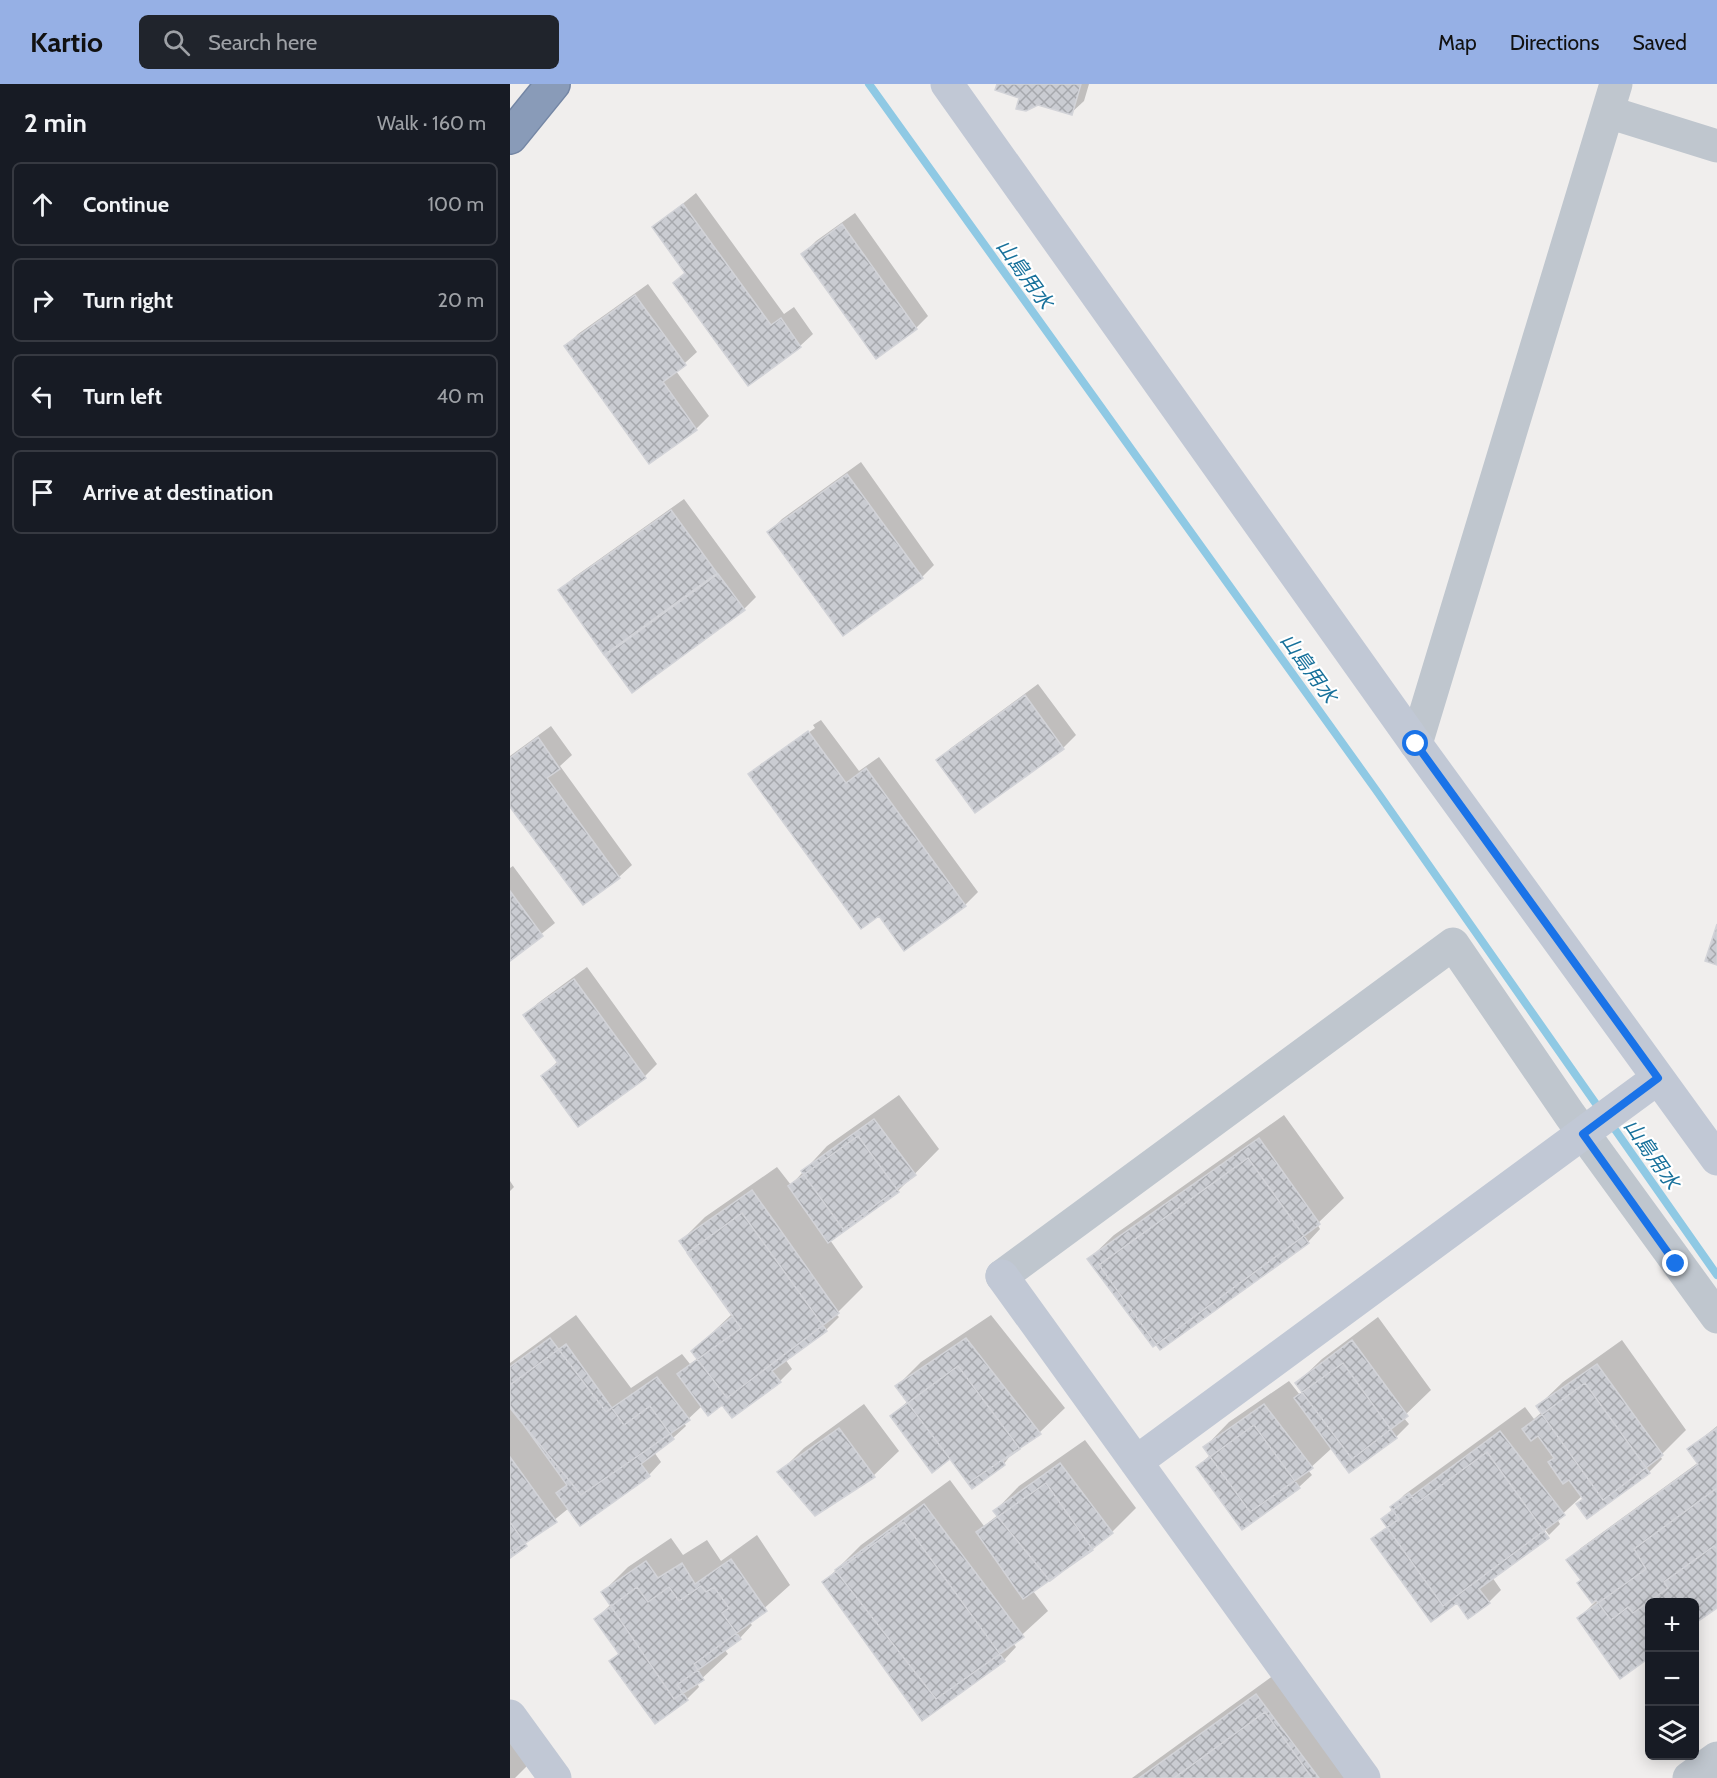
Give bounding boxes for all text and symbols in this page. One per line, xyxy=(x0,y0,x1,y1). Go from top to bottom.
search box xyxy=(139,15,559,69)
text: Kartio xyxy=(30,25,103,59)
icon: search xyxy=(160,26,193,59)
text: Search here xyxy=(208,29,317,56)
text: Map xyxy=(1438,30,1477,55)
text: Directions xyxy=(1510,30,1599,55)
text: Saved xyxy=(1632,30,1687,55)
text: 2 min xyxy=(24,107,87,139)
text: Walk · 160 m xyxy=(377,111,486,135)
icon: ahead xyxy=(26,188,59,221)
text: Continue xyxy=(83,191,169,218)
text: 100 m xyxy=(428,192,484,216)
water label: 山島用水 xyxy=(992,235,1059,315)
icon: right xyxy=(26,284,59,317)
text: Turn right xyxy=(83,287,173,314)
text: 20 m xyxy=(438,288,484,312)
icon: left xyxy=(26,380,59,413)
text: Turn left xyxy=(83,383,162,410)
text: 40 m xyxy=(436,384,484,408)
icon: arrive xyxy=(26,476,59,509)
text: Arrive at destination xyxy=(83,479,273,506)
water label: 山島用水 xyxy=(1276,629,1343,709)
route start xyxy=(1402,730,1428,756)
water label: 山島用水 xyxy=(1619,1114,1686,1195)
route end xyxy=(1662,1250,1688,1276)
map controls xyxy=(1645,1598,1699,1760)
button: + xyxy=(1645,1598,1699,1652)
button: − xyxy=(1645,1652,1699,1706)
button: layers xyxy=(1645,1706,1699,1760)

